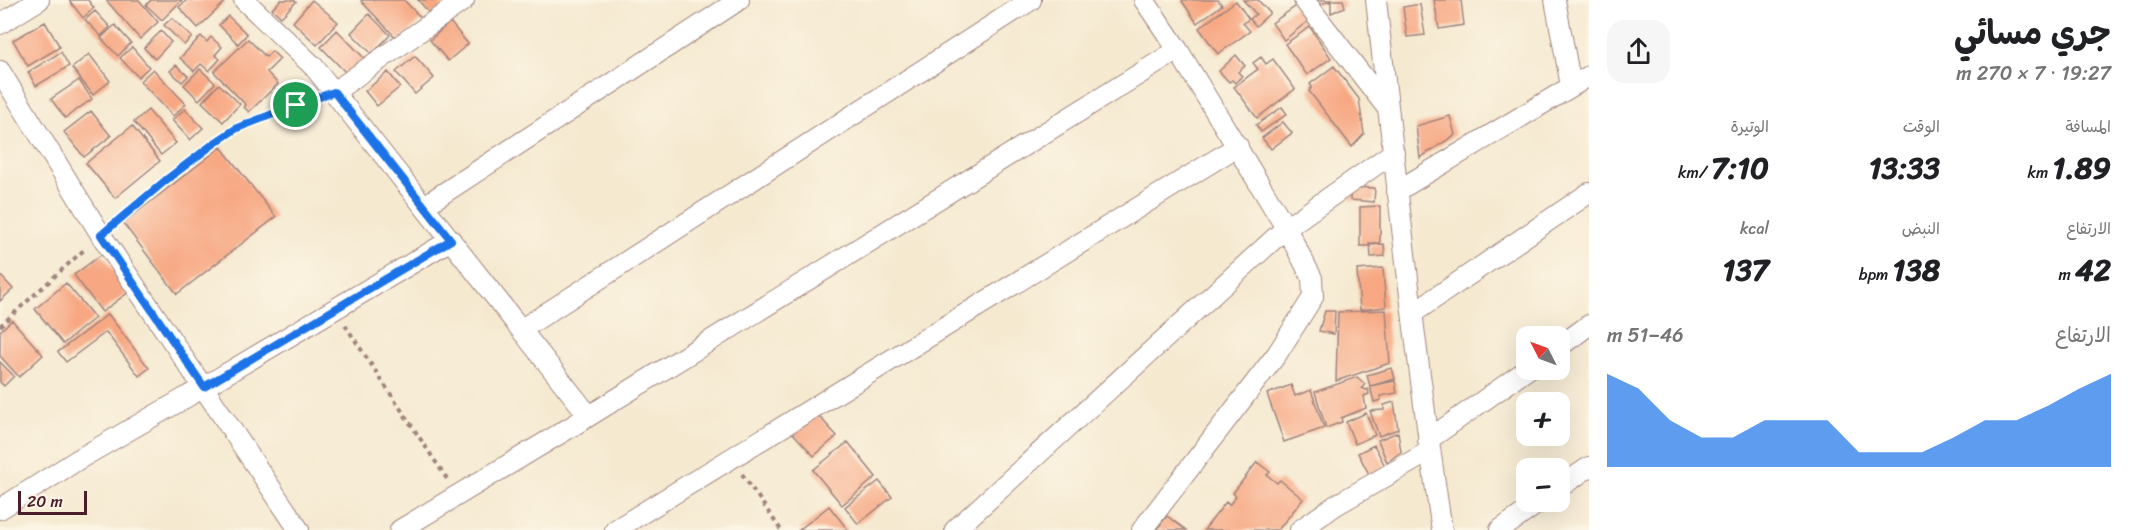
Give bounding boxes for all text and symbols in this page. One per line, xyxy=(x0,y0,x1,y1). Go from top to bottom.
text: جري مسائي xyxy=(1954,4,2111,62)
button: share xyxy=(1607,20,1670,83)
text: 19:27 · 7 × 270 m xyxy=(1956,56,2111,91)
pin xyxy=(270,79,321,130)
icon: arrive xyxy=(279,88,312,121)
text: الوتيرة xyxy=(1730,112,1769,141)
text: الوقت xyxy=(1903,112,1940,141)
text: المسافة xyxy=(2065,112,2111,141)
text: 7:10 xyxy=(1711,141,1769,195)
text: 13:33 xyxy=(1869,141,1940,195)
text: 1.89 xyxy=(2053,141,2111,195)
text: /km xyxy=(1678,158,1711,187)
text: km xyxy=(2028,158,2053,187)
text: kcal xyxy=(1740,214,1769,243)
text: النبض xyxy=(1902,214,1940,243)
text: الارتفاع xyxy=(2066,214,2111,243)
text: 137 xyxy=(1723,243,1769,297)
text: 138 xyxy=(1893,243,1940,297)
text: 42 xyxy=(2075,243,2111,297)
text: bpm xyxy=(1859,260,1893,289)
text: m xyxy=(2058,260,2075,289)
text: 46–51 m xyxy=(1607,318,1684,353)
text: الارتفاع xyxy=(2055,318,2111,353)
north arrow xyxy=(1516,326,1570,380)
map controls xyxy=(1516,326,1570,512)
button: + xyxy=(1516,392,1570,446)
button: − xyxy=(1516,458,1570,512)
text: 20 m xyxy=(27,487,63,516)
scale bar xyxy=(18,488,87,516)

